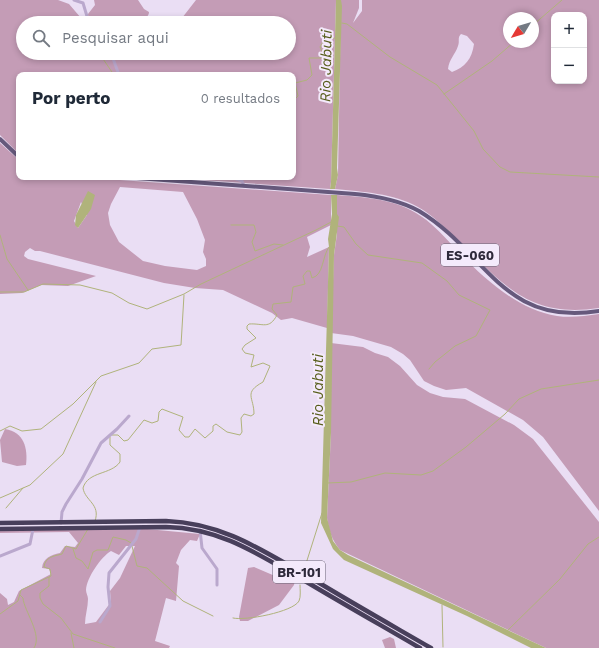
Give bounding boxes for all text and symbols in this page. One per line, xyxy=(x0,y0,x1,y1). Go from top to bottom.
north arrow xyxy=(503,12,539,48)
map controls xyxy=(551,12,587,84)
button: + xyxy=(551,12,587,48)
search box xyxy=(16,16,296,60)
icon: search xyxy=(30,27,52,49)
text: Pesquisar aqui xyxy=(62,29,169,47)
water label: Rio Jabuti xyxy=(316,29,336,102)
button: − xyxy=(551,48,587,84)
text: Por perto xyxy=(32,88,110,108)
text: 0 resultados xyxy=(201,91,280,106)
road number: ES-060 xyxy=(441,244,499,266)
water label: Rio Jabuti xyxy=(309,353,327,426)
road number: BR-101 xyxy=(273,561,325,583)

